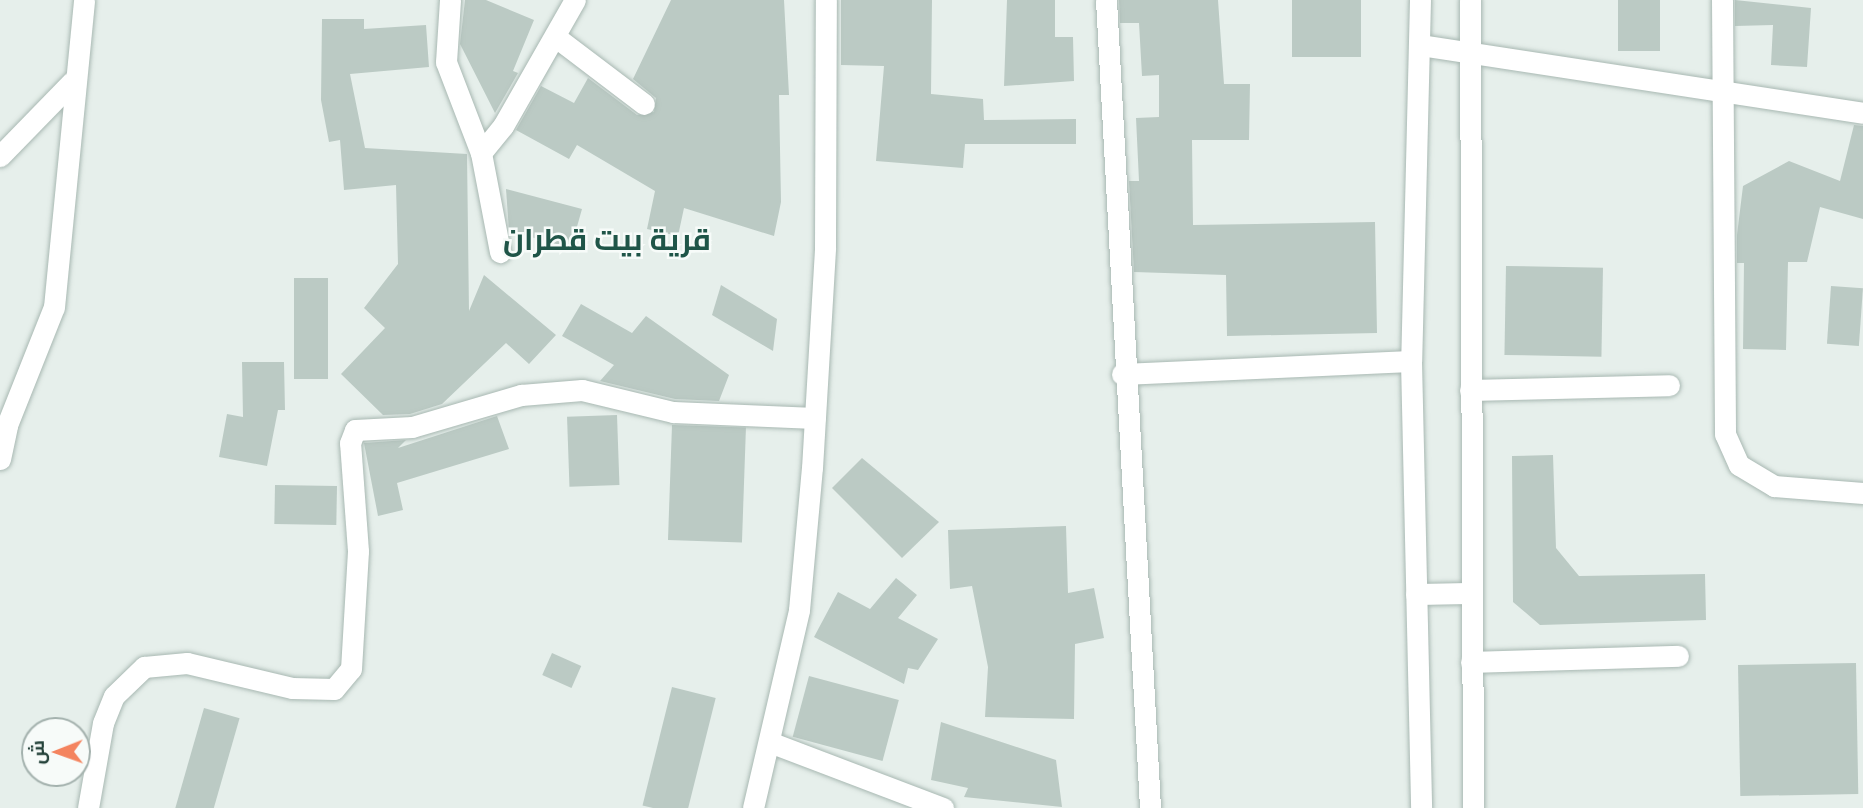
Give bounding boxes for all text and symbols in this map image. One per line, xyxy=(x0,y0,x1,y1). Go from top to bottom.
district label: قرية بيت قطران xyxy=(503,221,711,257)
north arrow xyxy=(21,717,91,787)
text: ش xyxy=(25,740,49,765)

